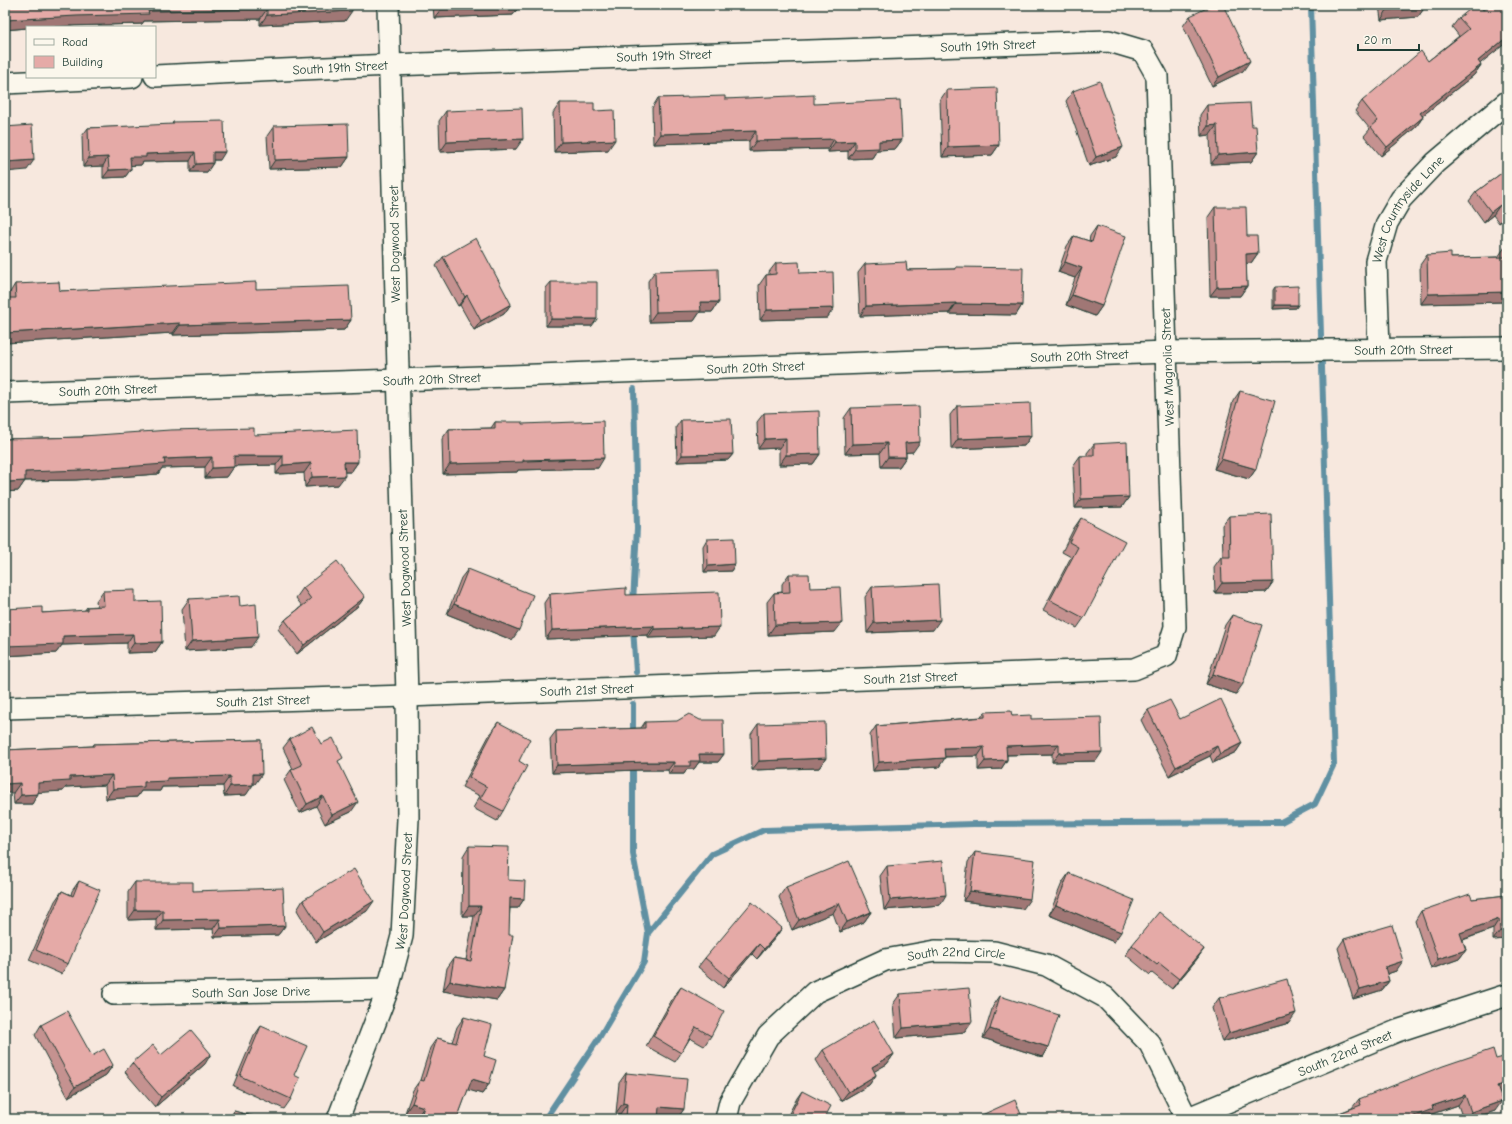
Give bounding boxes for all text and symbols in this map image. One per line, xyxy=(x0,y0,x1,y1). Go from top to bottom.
legend xyxy=(26,26,156,78)
scale bar xyxy=(1358,26,1419,52)
text: 20 m xyxy=(1364,33,1392,47)
text: Road xyxy=(62,35,88,49)
street label: South 19th Street xyxy=(940,36,1037,55)
street label: South 19th Street xyxy=(616,46,713,65)
text: Building xyxy=(62,55,103,69)
street label: South 19th Street xyxy=(292,57,389,77)
street label: West Countryside Lane xyxy=(1369,152,1447,265)
street label: West Dogwood Street xyxy=(386,184,403,303)
street label: West Magnolia Street xyxy=(1158,306,1177,426)
street label: South 20th Street xyxy=(1354,342,1454,358)
street label: South 20th Street xyxy=(1030,346,1130,365)
street label: South 20th Street xyxy=(706,358,806,377)
street label: South 20th Street xyxy=(383,370,482,389)
street label: South 20th Street xyxy=(59,381,159,399)
street label: West Dogwood Street xyxy=(395,508,414,627)
street label: South 21st Street xyxy=(863,669,959,687)
street label: South 21st Street xyxy=(540,681,635,699)
street label: South 21st Street xyxy=(216,692,311,710)
street label: West Dogwood Street xyxy=(392,831,415,951)
street label: South 22nd Circle xyxy=(906,944,1008,964)
street label: South San Jose Drive xyxy=(192,983,311,1001)
street label: South 22nd Street xyxy=(1296,1027,1395,1080)

